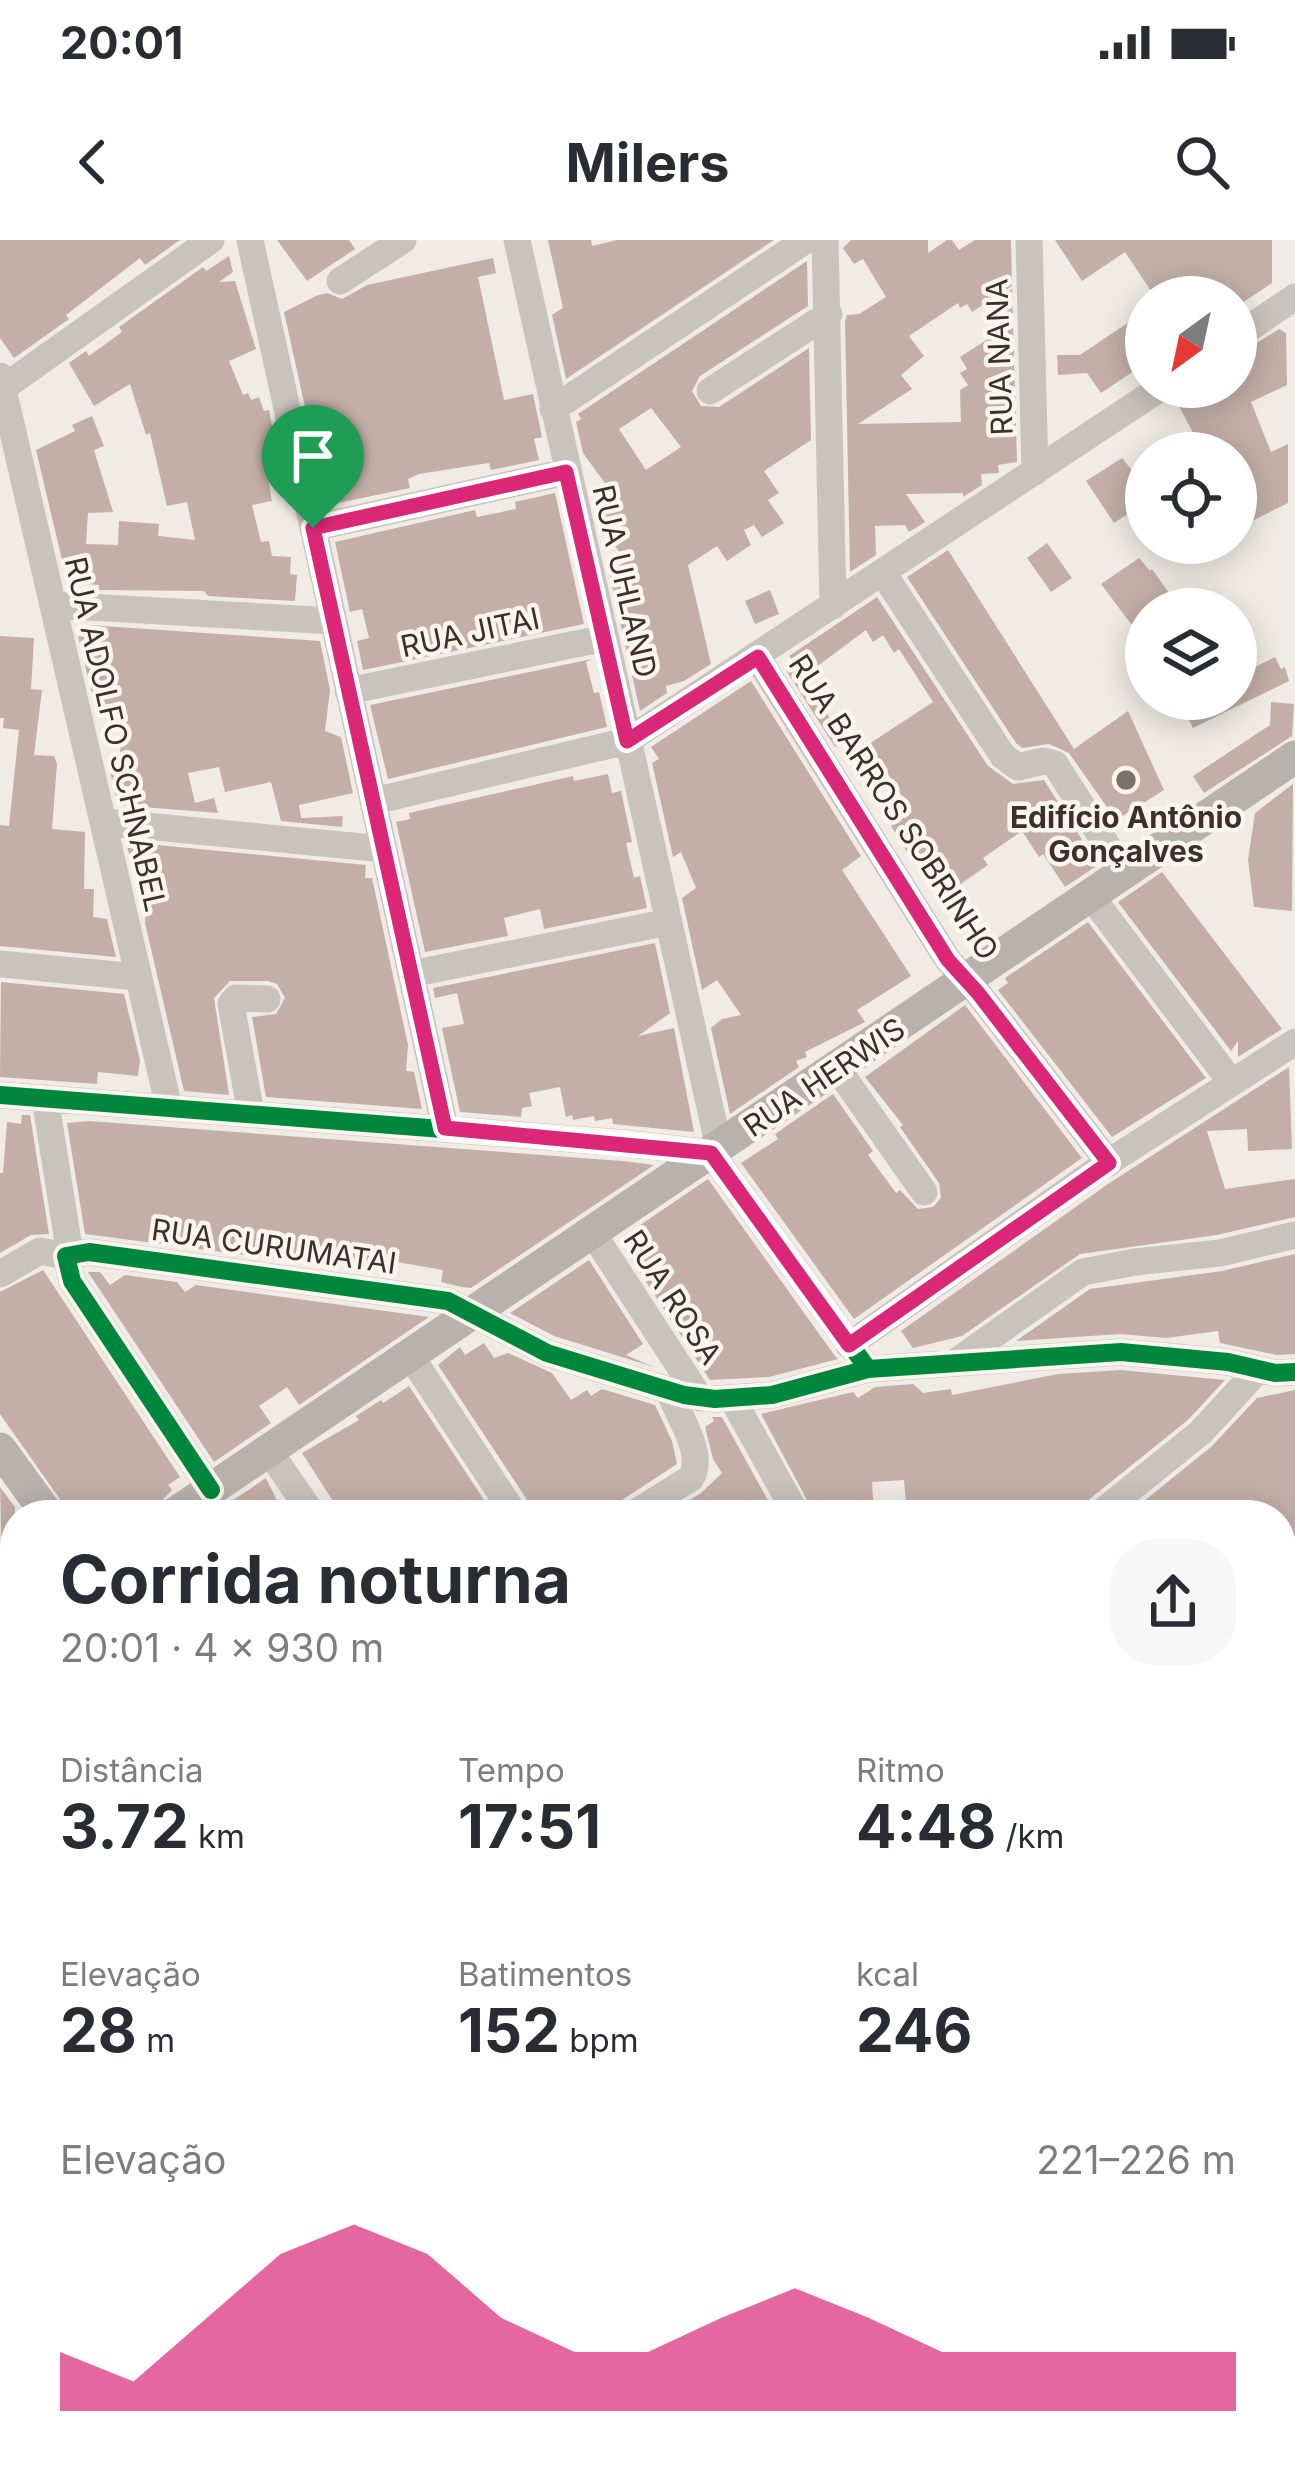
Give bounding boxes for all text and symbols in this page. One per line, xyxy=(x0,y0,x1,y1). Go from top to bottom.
text: 20:01 xyxy=(60,15,183,70)
icon: back xyxy=(60,129,126,195)
icon: search xyxy=(1169,129,1235,195)
text: Milers xyxy=(566,130,729,195)
north arrow xyxy=(1125,276,1257,408)
map controls xyxy=(1125,276,1257,720)
street label: RUA NANA xyxy=(978,278,1020,436)
pin xyxy=(262,405,364,528)
icon: arrive xyxy=(280,423,346,489)
button: locate xyxy=(1125,432,1257,564)
street label: RUA UHLAND xyxy=(585,481,665,681)
street label: RUA ADOLFO SCHNABEL xyxy=(58,553,174,915)
button: layers xyxy=(1125,588,1257,720)
street label: RUA JITAI xyxy=(397,600,543,664)
street label: RUA BARROS SOBRINHO xyxy=(782,648,1006,966)
marker: Edifício Antônio Gonçalves xyxy=(1113,767,1139,793)
place label: Edifício Antônio Gonçalves xyxy=(1010,799,1242,869)
street label: RUA HERWIS xyxy=(737,1010,911,1144)
street label: RUA CURUMATAI xyxy=(149,1211,399,1281)
street label: RUA ROSA xyxy=(616,1223,730,1371)
text: Corrida noturna xyxy=(60,1539,571,1619)
button: share xyxy=(1110,1539,1236,1665)
text: 20:01 · 4 × 930 m xyxy=(60,1624,384,1671)
text: Distância xyxy=(60,1750,204,1790)
text: Tempo xyxy=(458,1750,565,1790)
text: Ritmo xyxy=(856,1750,945,1790)
text: 3.72 xyxy=(60,1790,189,1862)
text: 17:51 xyxy=(458,1790,601,1862)
text: 4:48 xyxy=(856,1790,996,1862)
text: km xyxy=(189,1816,245,1856)
text: /km xyxy=(996,1816,1064,1856)
text: Elevação xyxy=(60,1954,201,1994)
text: Batimentos xyxy=(458,1954,632,1994)
text: kcal xyxy=(856,1954,919,1994)
text: 28 xyxy=(60,1994,137,2066)
text: 152 xyxy=(458,1994,560,2066)
text: 246 xyxy=(856,1994,972,2066)
text: m xyxy=(137,2020,175,2060)
text: bpm xyxy=(560,2020,639,2060)
text: Elevação xyxy=(60,2136,226,2183)
text: 221–226 m xyxy=(1036,2136,1236,2183)

